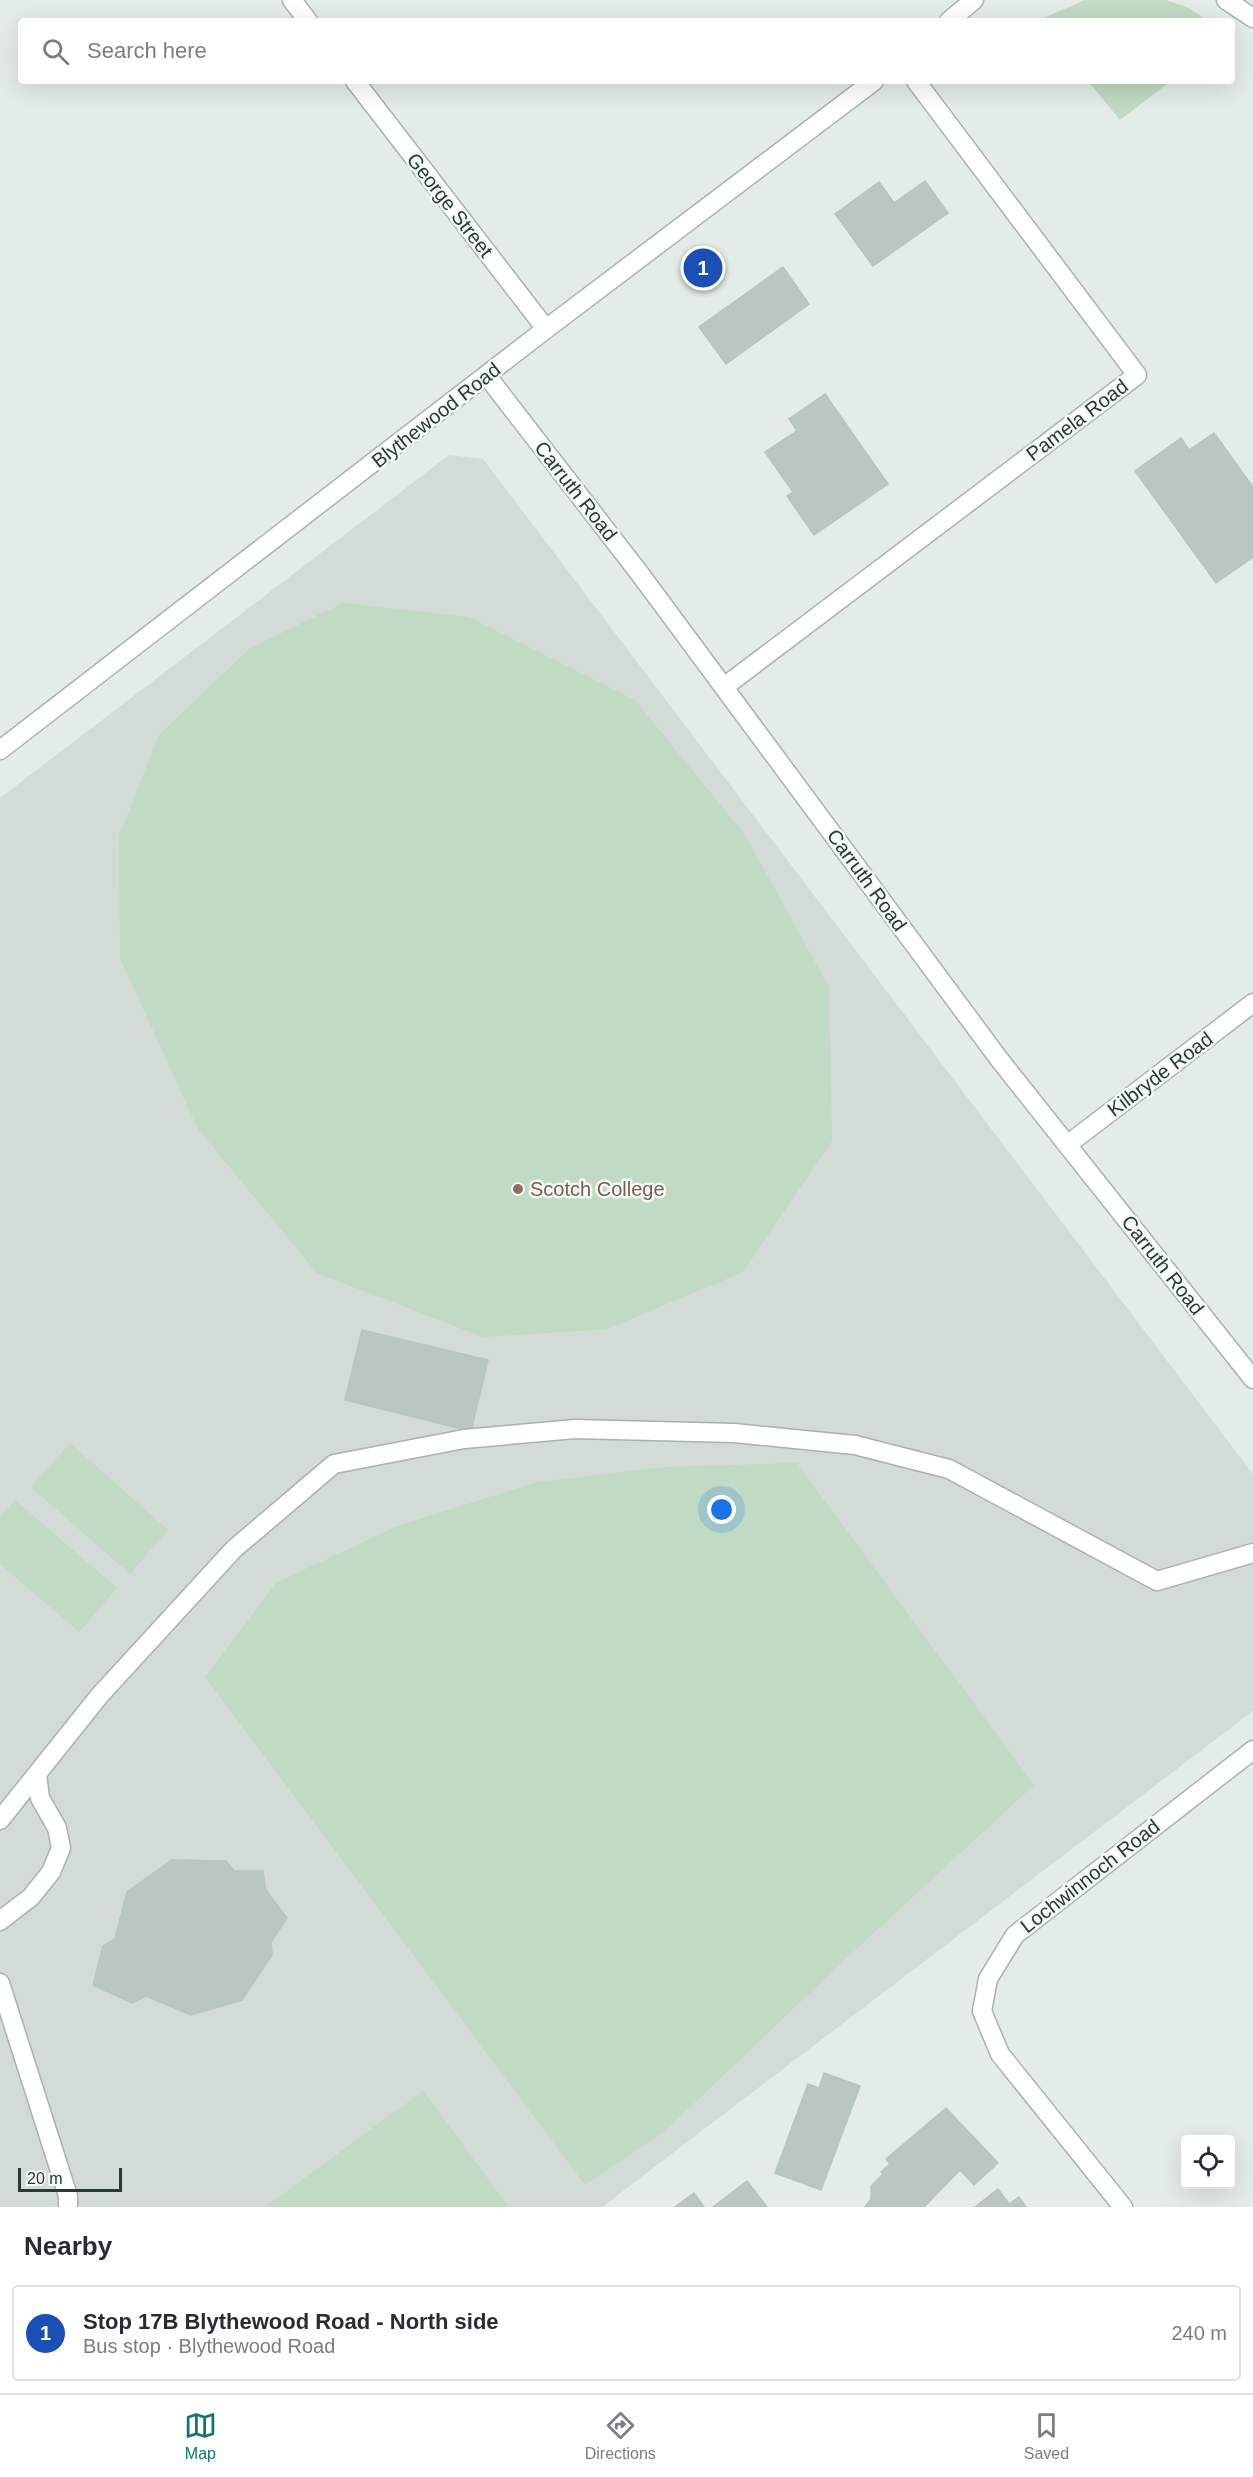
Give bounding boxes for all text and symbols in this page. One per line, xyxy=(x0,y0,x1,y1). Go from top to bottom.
search box xyxy=(18,18,1235,84)
icon: search xyxy=(39,35,72,68)
text: Search here xyxy=(87,38,207,63)
street label: George Street xyxy=(403,149,498,262)
pin: 1 xyxy=(684,246,722,290)
street label: Blythewood Road xyxy=(367,358,505,472)
street label: Pamela Road xyxy=(1022,375,1132,465)
street label: Carruth Road xyxy=(530,437,622,545)
street label: Carruth Road xyxy=(823,825,911,935)
street label: Kilbryde Road xyxy=(1103,1027,1217,1121)
place label: Scotch College xyxy=(530,1178,665,1200)
marker: Scotch College xyxy=(511,1182,525,1196)
street label: Carruth Road xyxy=(1117,1211,1209,1319)
your location xyxy=(707,1495,736,1524)
street label: Lochwinnoch Road xyxy=(1016,1815,1164,1937)
map controls xyxy=(1181,2135,1235,2189)
button: locate xyxy=(1181,2135,1235,2189)
scale bar xyxy=(18,2165,122,2192)
text: 20 m xyxy=(27,2170,63,2187)
text: Nearby xyxy=(24,2231,112,2261)
text: Stop 17B Blythewood Road - North side xyxy=(83,2309,499,2334)
text: 1 xyxy=(40,2322,51,2344)
text: 240 m xyxy=(1171,2322,1227,2344)
text: Bus stop · Blythewood Road xyxy=(83,2335,335,2357)
tab: Map xyxy=(184,2409,217,2463)
tab: Directions xyxy=(585,2409,656,2463)
tab: Saved xyxy=(1024,2409,1069,2463)

